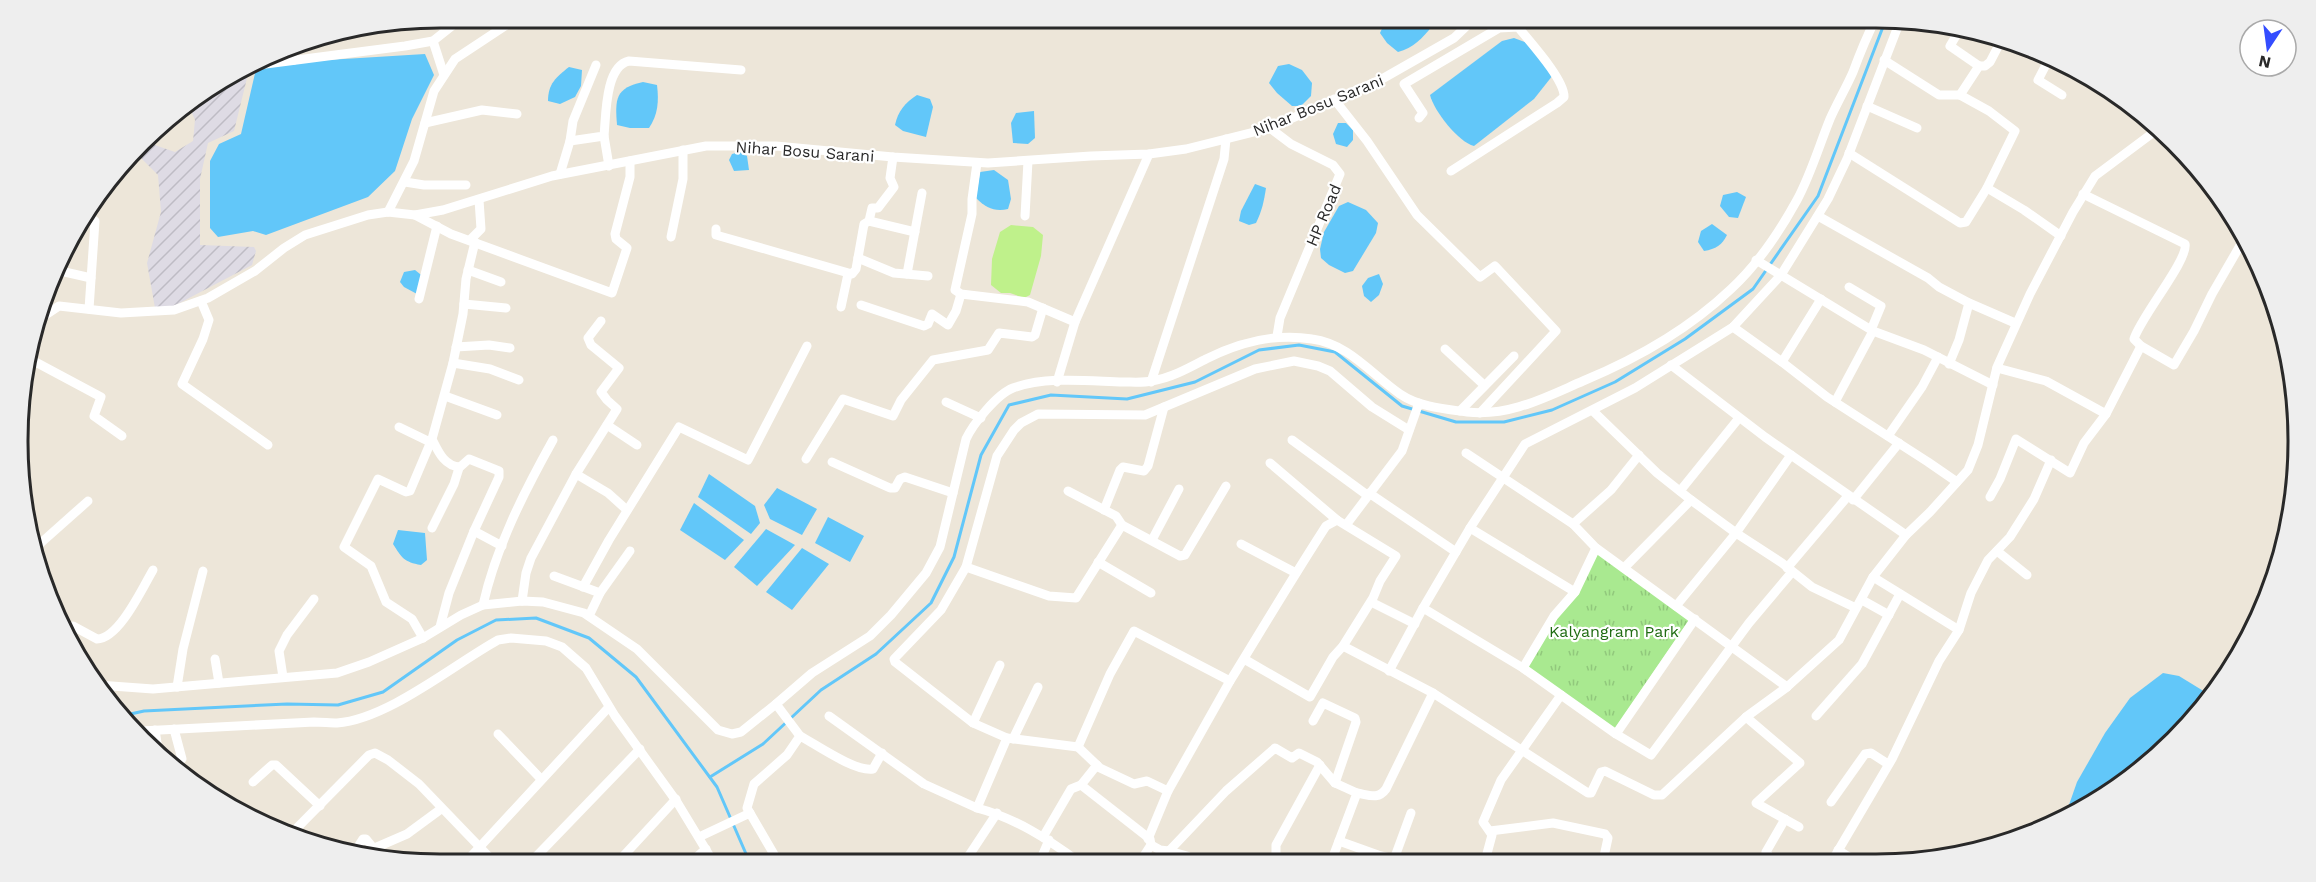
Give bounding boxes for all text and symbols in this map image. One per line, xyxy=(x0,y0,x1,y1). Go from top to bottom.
north arrow xyxy=(2238,18,2298,78)
text: N xyxy=(2257,52,2273,73)
street label: Nihar Bosu Sarani xyxy=(1250,71,1386,140)
street label: Nihar Bosu Sarani xyxy=(735,137,875,166)
street label: HP Road xyxy=(1302,181,1345,249)
park label: Kalyangram Park xyxy=(1549,622,1679,641)

